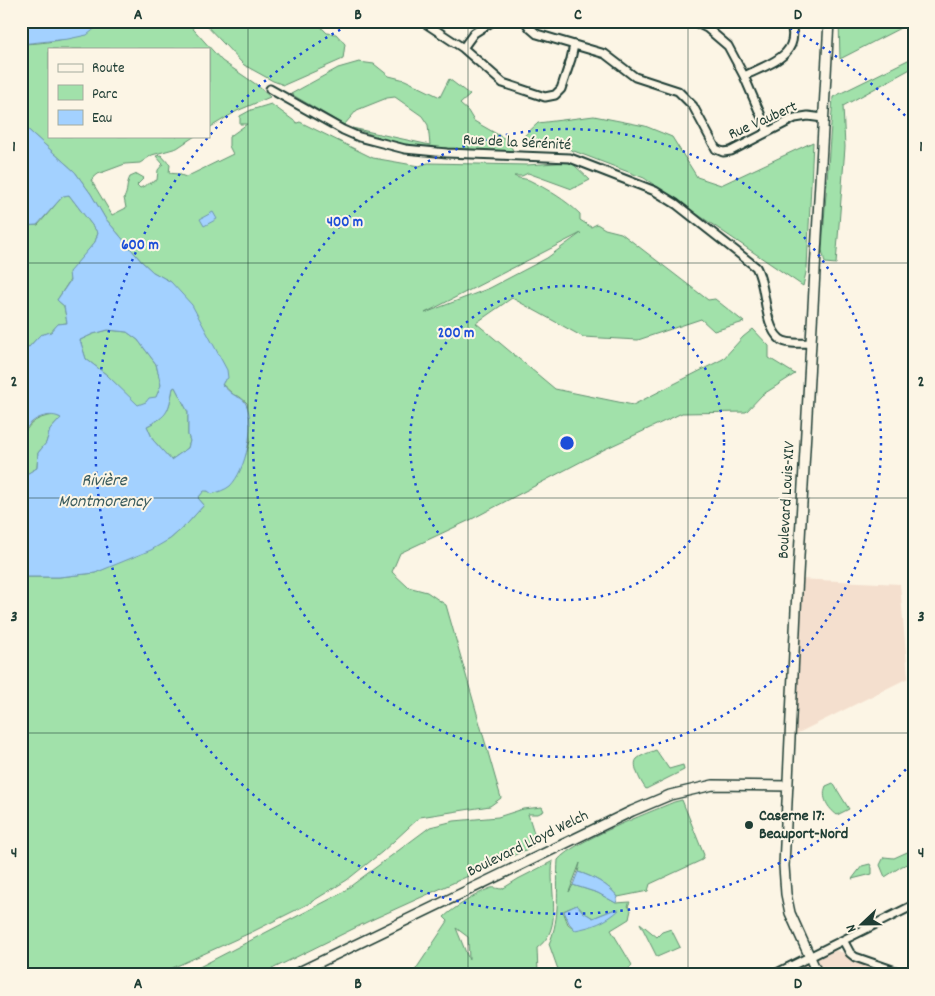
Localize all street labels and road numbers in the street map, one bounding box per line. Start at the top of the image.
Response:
street label: Rue Vaubert [725,96,801,146]
street label: Rue de la Sérénité [462,129,572,157]
street label: Boulevard Louis-XIV [772,440,802,559]
street label: Boulevard Lloyd Welch [463,805,593,883]

